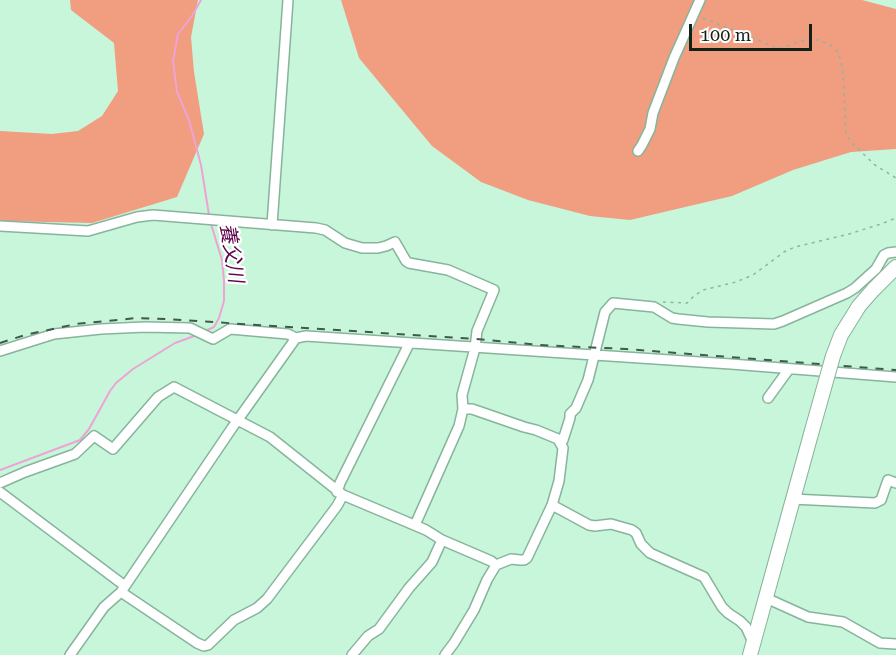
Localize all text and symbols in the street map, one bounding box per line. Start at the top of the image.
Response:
scale bar [692,12,815,50]
text: 100 m [700,24,751,45]
water label: 養父川 [214,221,248,285]

